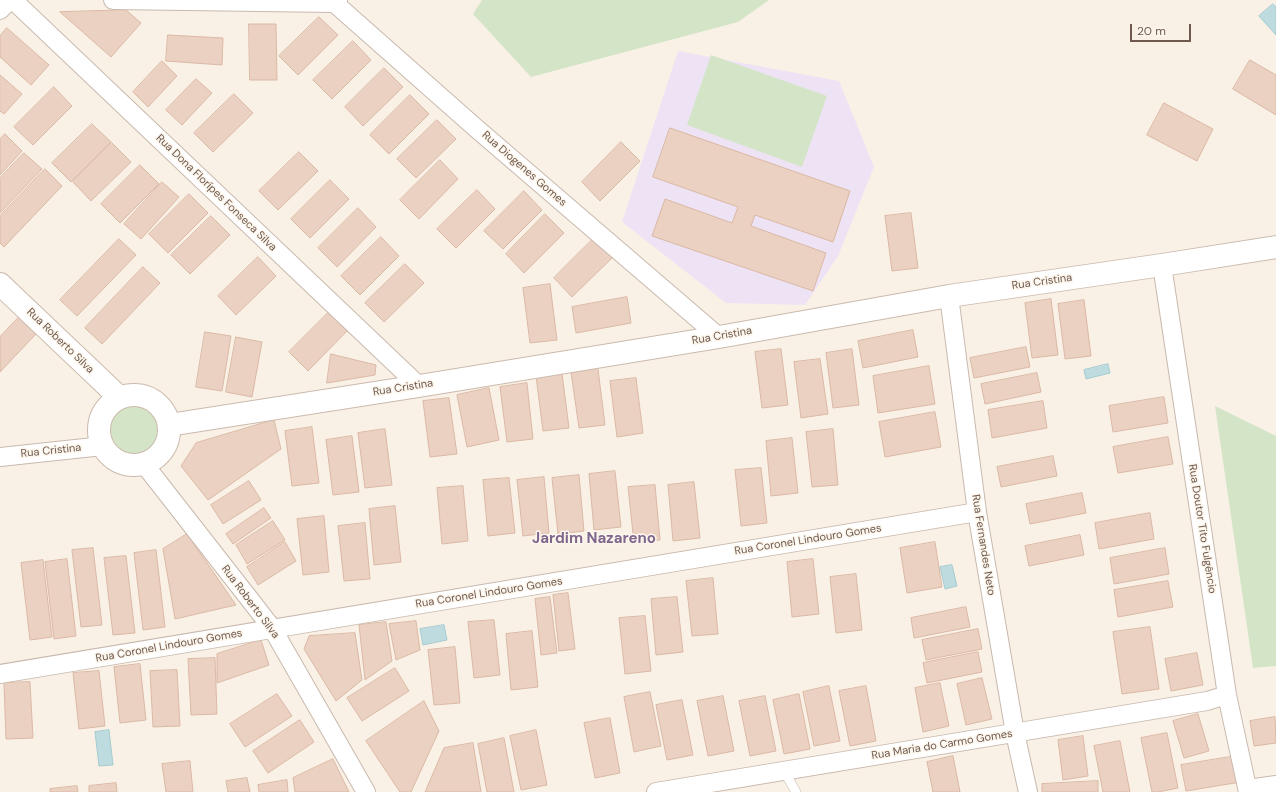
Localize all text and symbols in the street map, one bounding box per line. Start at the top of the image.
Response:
scale bar [1132,16,1193,42]
text: 20 m [1137,23,1166,39]
street label: Rua Diogenes Gomes [479,129,569,209]
street label: Rua Dona Florípes Fonseca Silva [153,132,279,254]
street label: Rua Cristina [1011,271,1073,293]
street label: Rua Roberto Silva [24,306,96,376]
street label: Rua Cristina [691,324,753,348]
street label: Rua Cristina [372,377,434,399]
street label: Rua Cristina [20,441,82,461]
street label: Rua Doutor Tito Fulgêncio [1185,463,1219,595]
street label: Rua Fernandes Neto [968,493,998,597]
street label: Rua Coronel Lindouro Gomes [734,522,882,558]
district label: Jardim Nazareno [532,530,656,548]
street label: Rua Roberto Silva [218,563,282,641]
street label: Rua Coronel Lindouro Gomes [415,575,563,611]
street label: Rua Coronel Lindouro Gomes [95,627,243,665]
street label: Rua Maria do Carmo Gomes [871,727,1013,763]

